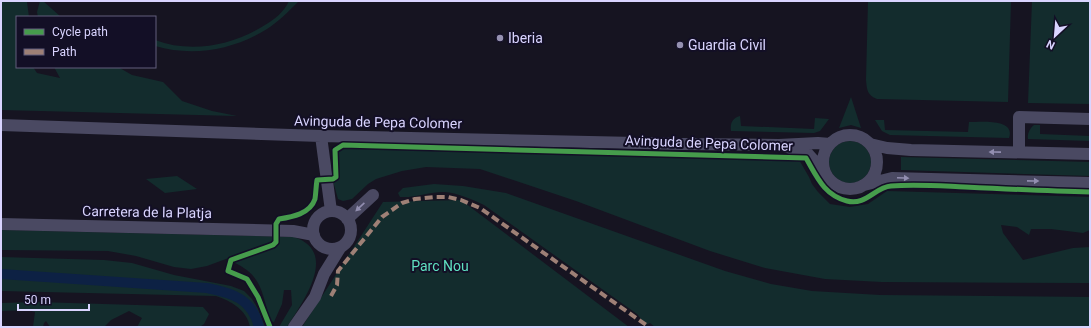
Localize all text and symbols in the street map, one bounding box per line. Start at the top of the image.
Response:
legend [16,16,156,68]
north arrow [1035,16,1075,56]
text: Cycle path [52,25,108,39]
place label: Iberia [508,30,543,46]
marker: Iberia [495,33,505,43]
place label: Guardia Civil [688,37,766,53]
text: N [1044,37,1057,52]
marker: Guardia Civil [675,40,685,50]
text: Path [52,45,77,59]
street label: Avinguda de Pepa Colomer [294,113,462,131]
street label: Avinguda de Pepa Colomer [625,132,794,154]
one-way arrow [989,148,1001,155]
one-way arrow [897,175,910,181]
one-way arrow [1027,178,1039,185]
one-way arrow [355,202,365,212]
street label: Carretera de la Platja [82,203,212,221]
park label: Parc Nou [411,258,469,274]
scale bar [18,286,89,312]
text: 50 m [24,293,51,307]

